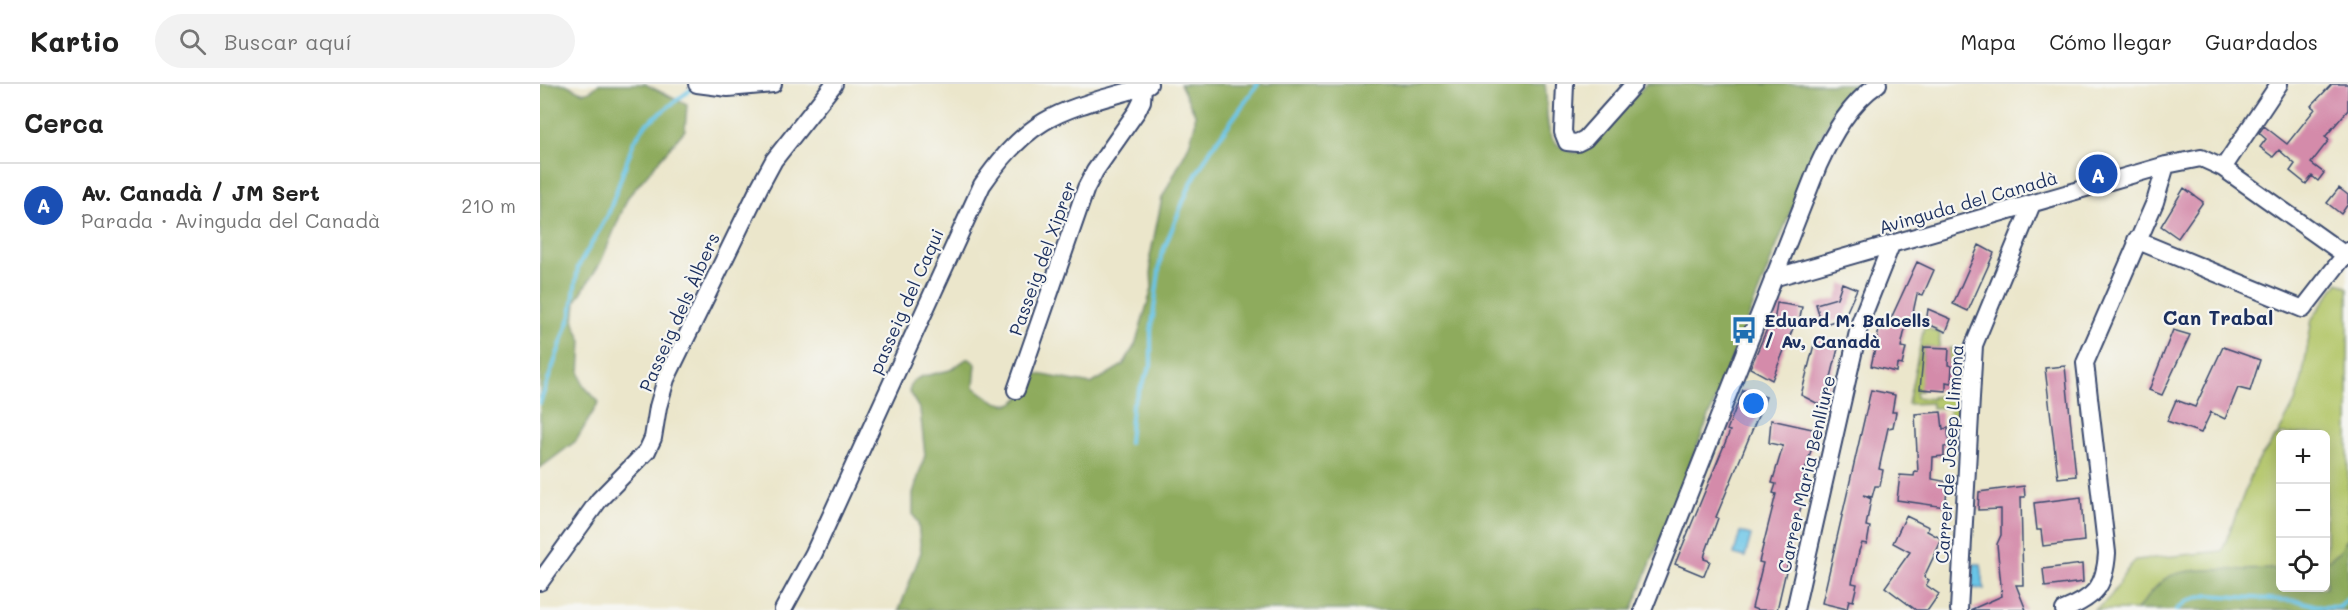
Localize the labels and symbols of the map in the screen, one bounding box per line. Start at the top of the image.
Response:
pin: A [2078,152,2118,196]
street label: Avinguda del Canadà [1876,165,2060,239]
street label: Passeig del Xiprer [1003,177,1081,339]
street label: passeig del Caqui [863,225,949,377]
street label: Passeig dels Àlbers [633,229,725,395]
district label: Can Trabal [2163,304,2273,330]
place label: Eduard M. Balcells / Av, Canadà [1764,308,1930,353]
bus stop icon: Eduard M. Balcells / Av, Canadà [1729,315,1759,345]
street label: Carrer de Josep Llimona [1929,344,1969,564]
street label: Carrer Maria Benlliure [1772,373,1840,575]
your location [1739,389,1768,418]

